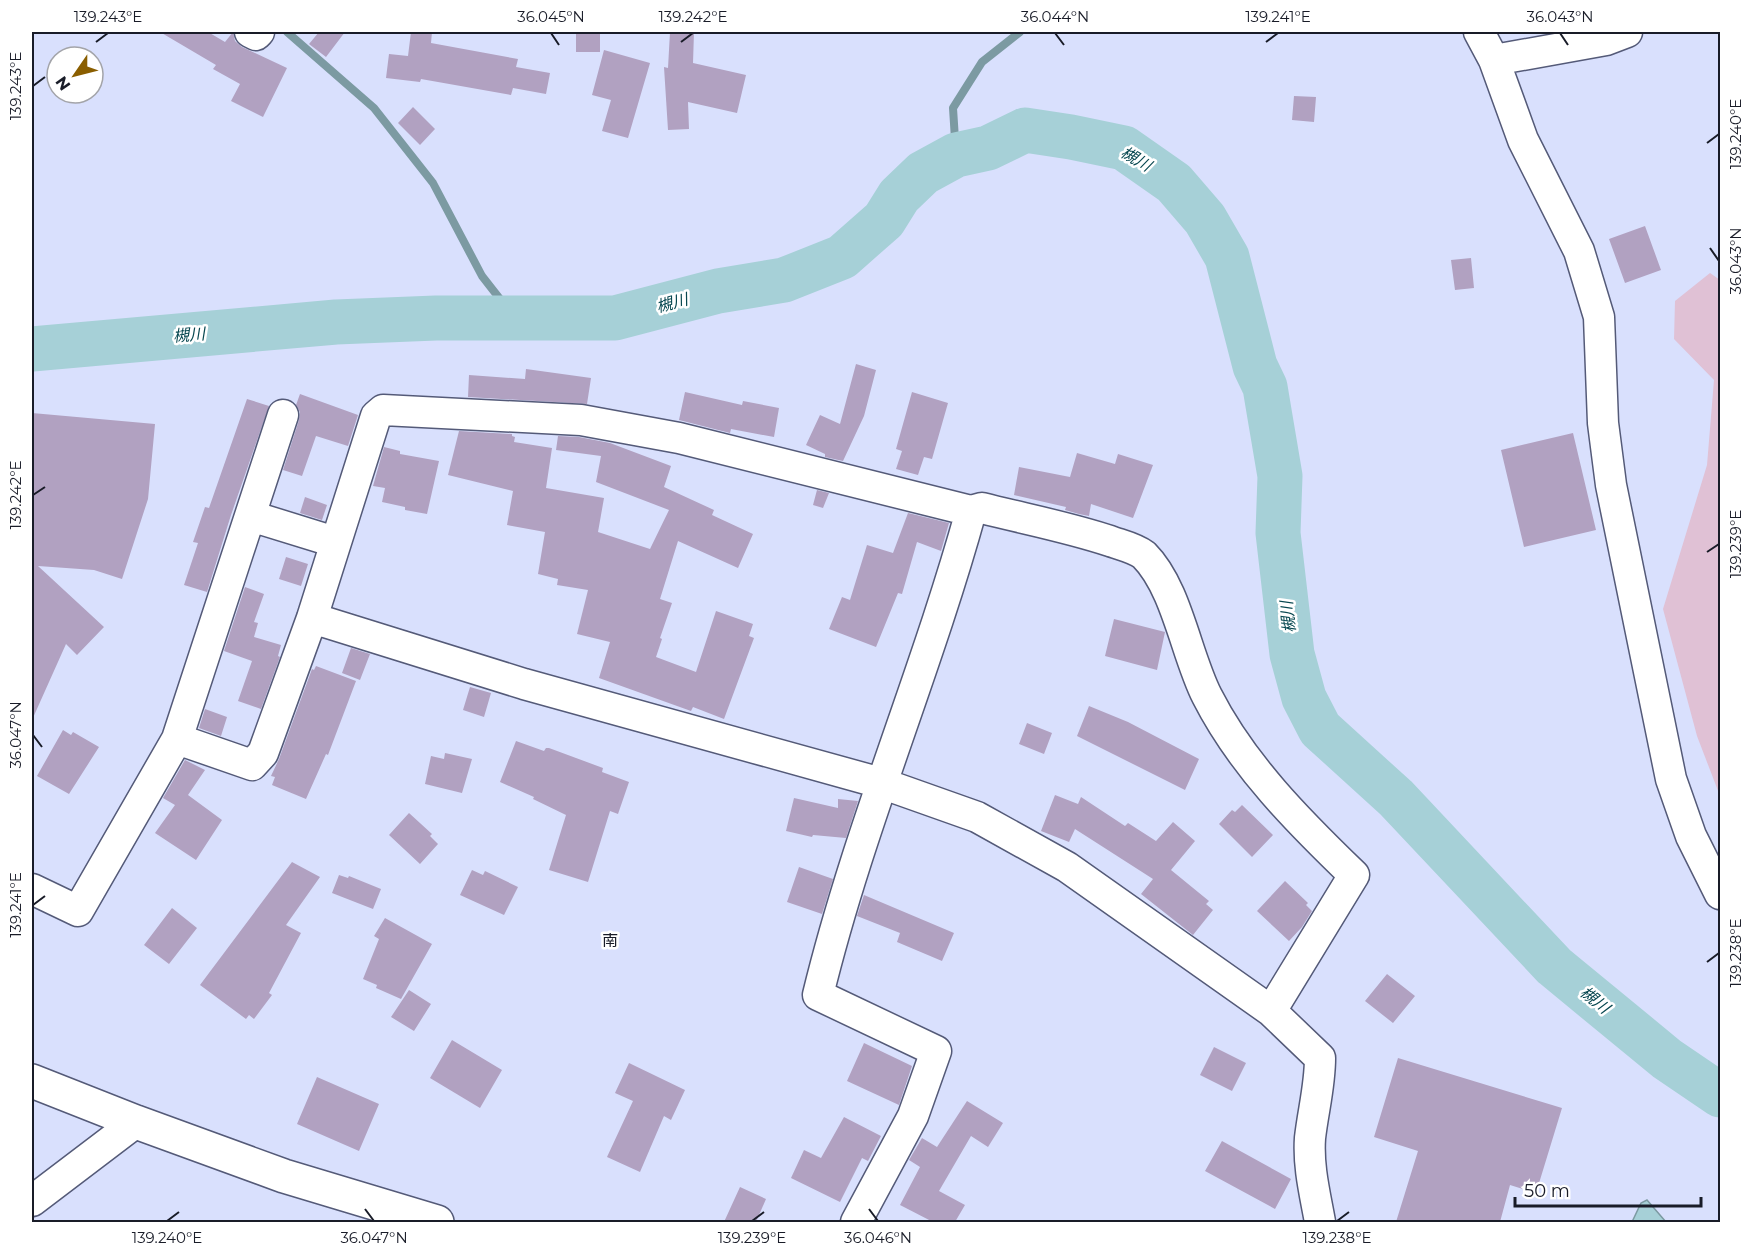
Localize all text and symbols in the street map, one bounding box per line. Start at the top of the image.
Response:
text: 139.243°E [74,7,142,26]
text: 36.045°N [517,7,585,26]
text: 139.242°E [658,7,728,26]
text: 36.044°N [1021,7,1089,26]
text: 139.241°E [1245,7,1311,26]
text: 36.043°N [1526,7,1594,26]
north arrow [45,45,105,105]
text: 139.243°E [6,52,25,120]
text: N [52,73,75,94]
text: 139.240°E [1726,99,1745,169]
water label: 槻川 [1117,143,1156,176]
text: 36.043°N [1726,227,1745,295]
water label: 槻川 [654,289,692,316]
water label: 槻川 [172,324,208,346]
text: 139.242°E [6,460,25,530]
text: 139.239°E [1726,510,1745,578]
water label: 槻川 [1277,598,1299,634]
text: 36.047°N [6,701,25,769]
text: 139.241°E [6,872,25,938]
text: 139.238°E [1726,918,1745,988]
district label: 南 [602,931,618,950]
water label: 槻川 [1577,983,1615,1019]
scale bar [1515,1170,1701,1208]
text: 50 m [1524,1180,1570,1202]
text: 139.240°E [132,1228,202,1247]
text: 36.047°N [340,1228,408,1247]
text: 139.239°E [718,1228,786,1247]
text: 36.046°N [844,1228,912,1247]
text: 139.238°E [1302,1228,1372,1247]

